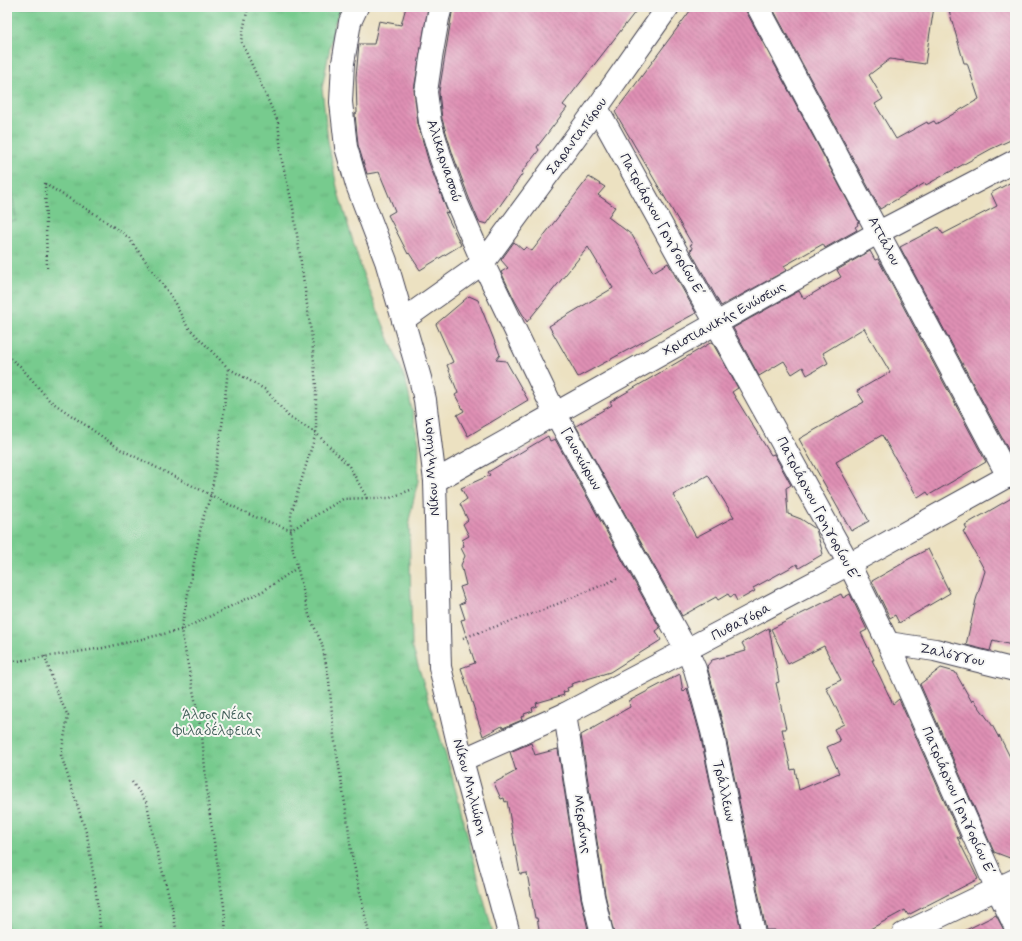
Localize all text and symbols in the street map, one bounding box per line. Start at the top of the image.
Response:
street label: Σαρανταπόρου [543,94,611,178]
street label: Αλικαρνασσού [422,117,466,205]
street label: Πατριάρχου Γρηγορίου Ε΄ [615,150,711,304]
street label: Αττάλου [864,213,904,269]
street label: Χριστιανικής Ενώσεως [659,278,789,360]
street label: Νίκου Μηλιώρη [418,417,444,517]
street label: Γανοχώρων [556,424,606,494]
street label: Πατριάρχου Γρηγορίου Ε΄ [772,434,866,588]
street label: Πυθαγόρα [708,599,774,645]
street label: Ζαλόγγου [918,639,986,671]
park label: Άλσος Νέας Φιλαδέλφειας [172,705,261,740]
street label: Πατριάρχου Γρηγορίου Ε΄ [917,724,1001,882]
street label: Νίκου Μηλιώρη [449,737,491,837]
street label: Τράλλεων [709,759,739,823]
street label: Μερσίνης [568,793,596,855]

